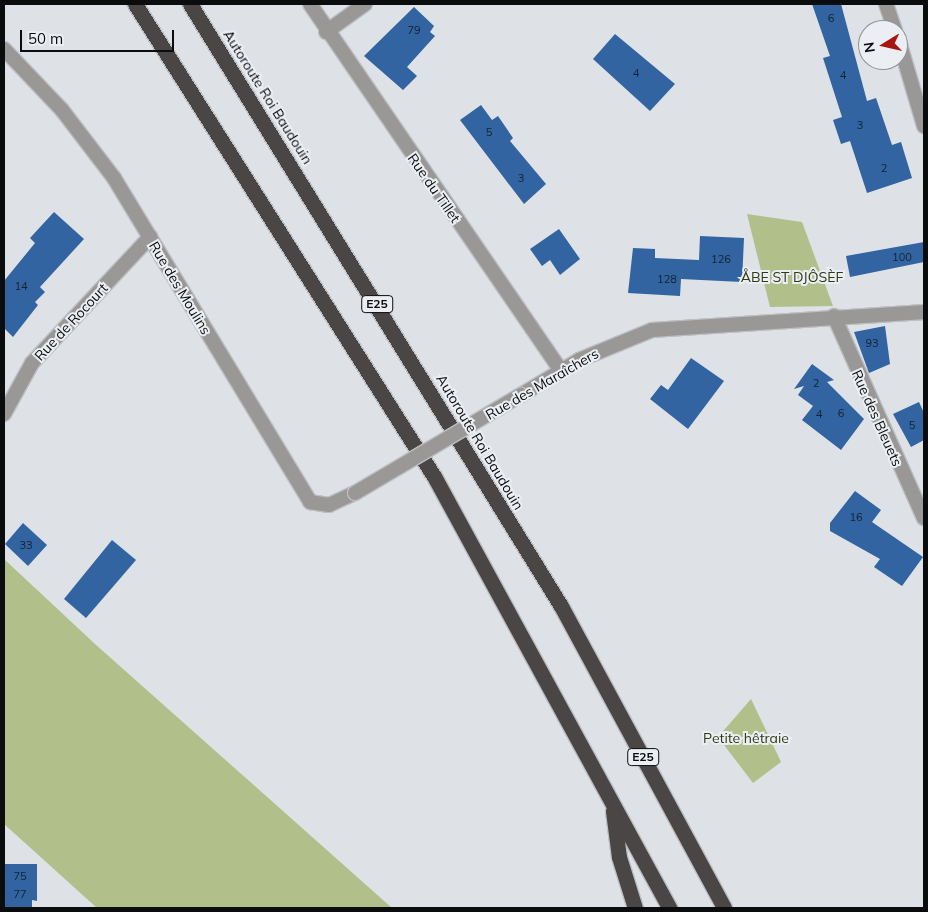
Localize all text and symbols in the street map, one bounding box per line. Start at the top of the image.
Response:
house number: 6 [828,11,834,25]
scale bar [22,20,176,52]
north arrow [858,20,908,70]
house number: 79 [407,23,421,37]
street label: Autoroute Roi Baudouin [220,27,316,167]
text: 50 m [28,29,63,48]
text: N [859,41,879,54]
house number: 4 [633,66,639,80]
house number: 4 [840,68,846,82]
house number: 3 [857,118,863,132]
house number: 5 [486,125,492,139]
street label: Rue du Tillet [404,150,464,226]
house number: 2 [881,161,887,175]
house number: 3 [518,171,524,185]
street label: Rue des Moulins [146,238,214,338]
house number: 100 [892,250,912,264]
house number: 126 [711,252,731,266]
park label: ÅBE ST DJÔSÈF [741,269,843,285]
house number: 128 [657,272,677,286]
house number: 14 [14,279,28,293]
street label: Rue de Rocourt [31,280,111,364]
road number: E25 [361,294,393,314]
house number: 93 [865,336,879,350]
street label: Rue des Maraîchers [483,345,601,423]
street label: Rue des Bleuets [848,367,906,469]
street label: Autoroute Roi Baudouin [433,371,527,513]
house number: 2 [813,376,819,390]
house number: 6 [838,406,844,420]
house number: 4 [816,407,822,421]
house number: 5 [909,418,915,432]
house number: 16 [849,510,863,524]
house number: 33 [19,538,33,552]
park label: Petite hêtraie [703,730,789,746]
road number: E25 [627,748,659,766]
house number: 75 [13,869,27,883]
house number: 77 [13,887,27,901]

